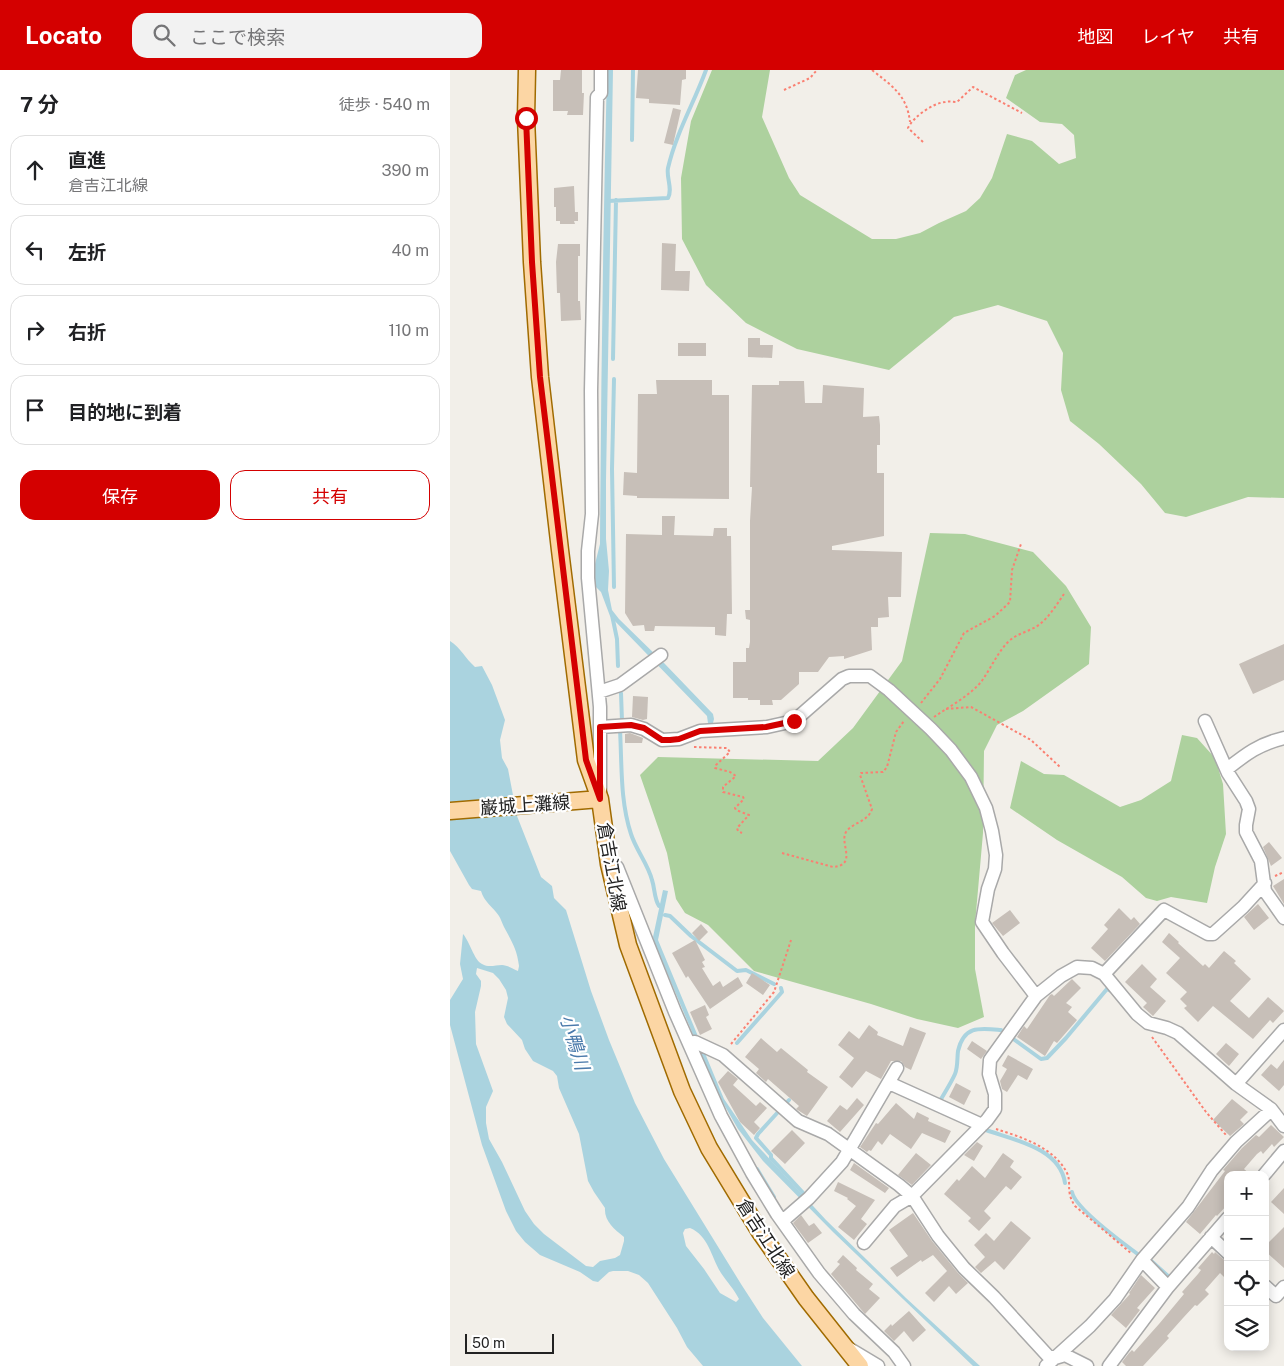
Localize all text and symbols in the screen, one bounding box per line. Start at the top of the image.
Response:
search box [132,13,482,58]
text: Locato [25,21,102,49]
icon: search [150,21,178,49]
text: ここで検索 [190,26,285,48]
text: 地図 [1078,26,1114,47]
text: レイヤ [1142,26,1195,47]
text: 共有 [1223,26,1259,47]
text: 7 分 [20,92,59,117]
text: 徒歩 · 540 m [339,95,430,114]
route start [515,107,538,130]
text: 直進 [68,149,106,171]
icon: ahead [21,156,49,184]
text: 390 m [382,161,429,180]
text: 倉吉江北線 [68,176,148,195]
icon: left [21,236,49,264]
text: 左折 [68,241,106,263]
text: 40 m [391,241,429,260]
icon: right [21,316,49,344]
text: 右折 [68,321,106,343]
text: 110 m [388,321,429,340]
icon: arrive [21,396,49,424]
text: 目的地に到着 [68,401,182,423]
button: 保存 [20,470,220,520]
button: 共有 [230,470,430,520]
route end [783,710,806,733]
street label: 巌城上灘線 [479,791,571,819]
street label: 倉吉江北線 [594,821,630,913]
water label: 小鴨川 [556,1012,594,1074]
map controls [1224,1171,1269,1351]
button: + [1224,1171,1269,1216]
street label: 倉吉江北線 [733,1195,799,1281]
button: − [1224,1216,1269,1261]
button: locate [1224,1261,1269,1306]
button: layers [1224,1306,1269,1351]
scale bar [465,1331,554,1354]
text: 50 m [472,1335,505,1351]

